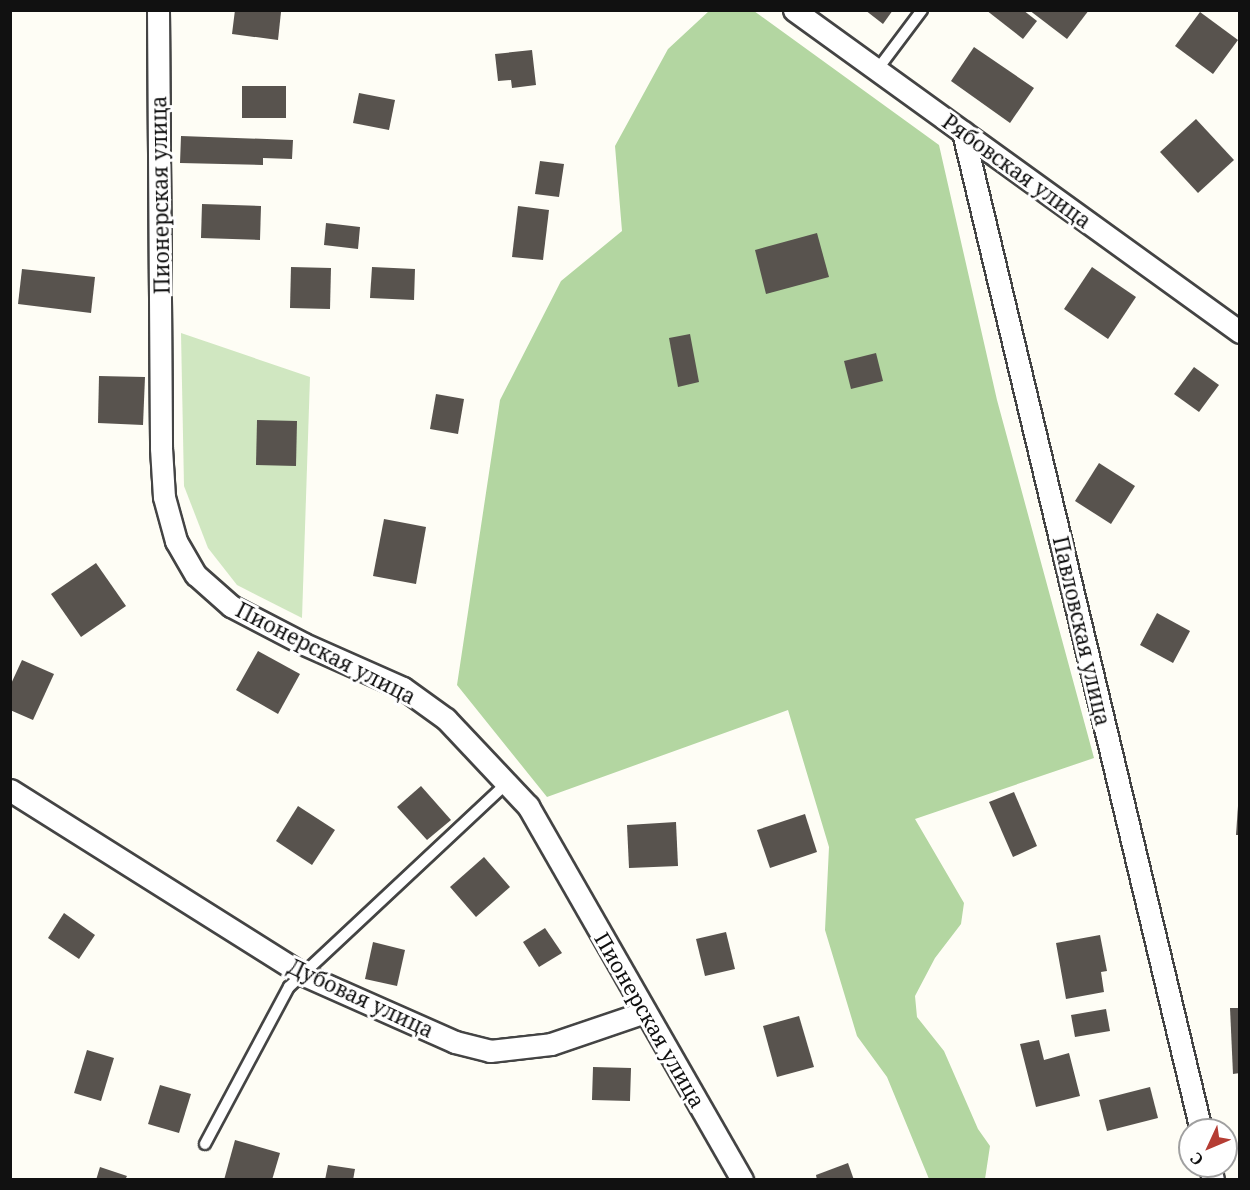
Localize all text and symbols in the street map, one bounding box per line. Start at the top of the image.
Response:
street label: Пионерская улица [146,96,174,294]
street label: Рябовская улица [938,109,1096,233]
street label: Павловская улица [1048,534,1116,728]
street label: Пионерская улица [232,597,420,709]
street label: Пионерская улица [589,928,711,1112]
street label: Дубовая улица [284,953,438,1043]
north arrow [1178,1118,1238,1178]
text: С [1185,1148,1208,1171]

